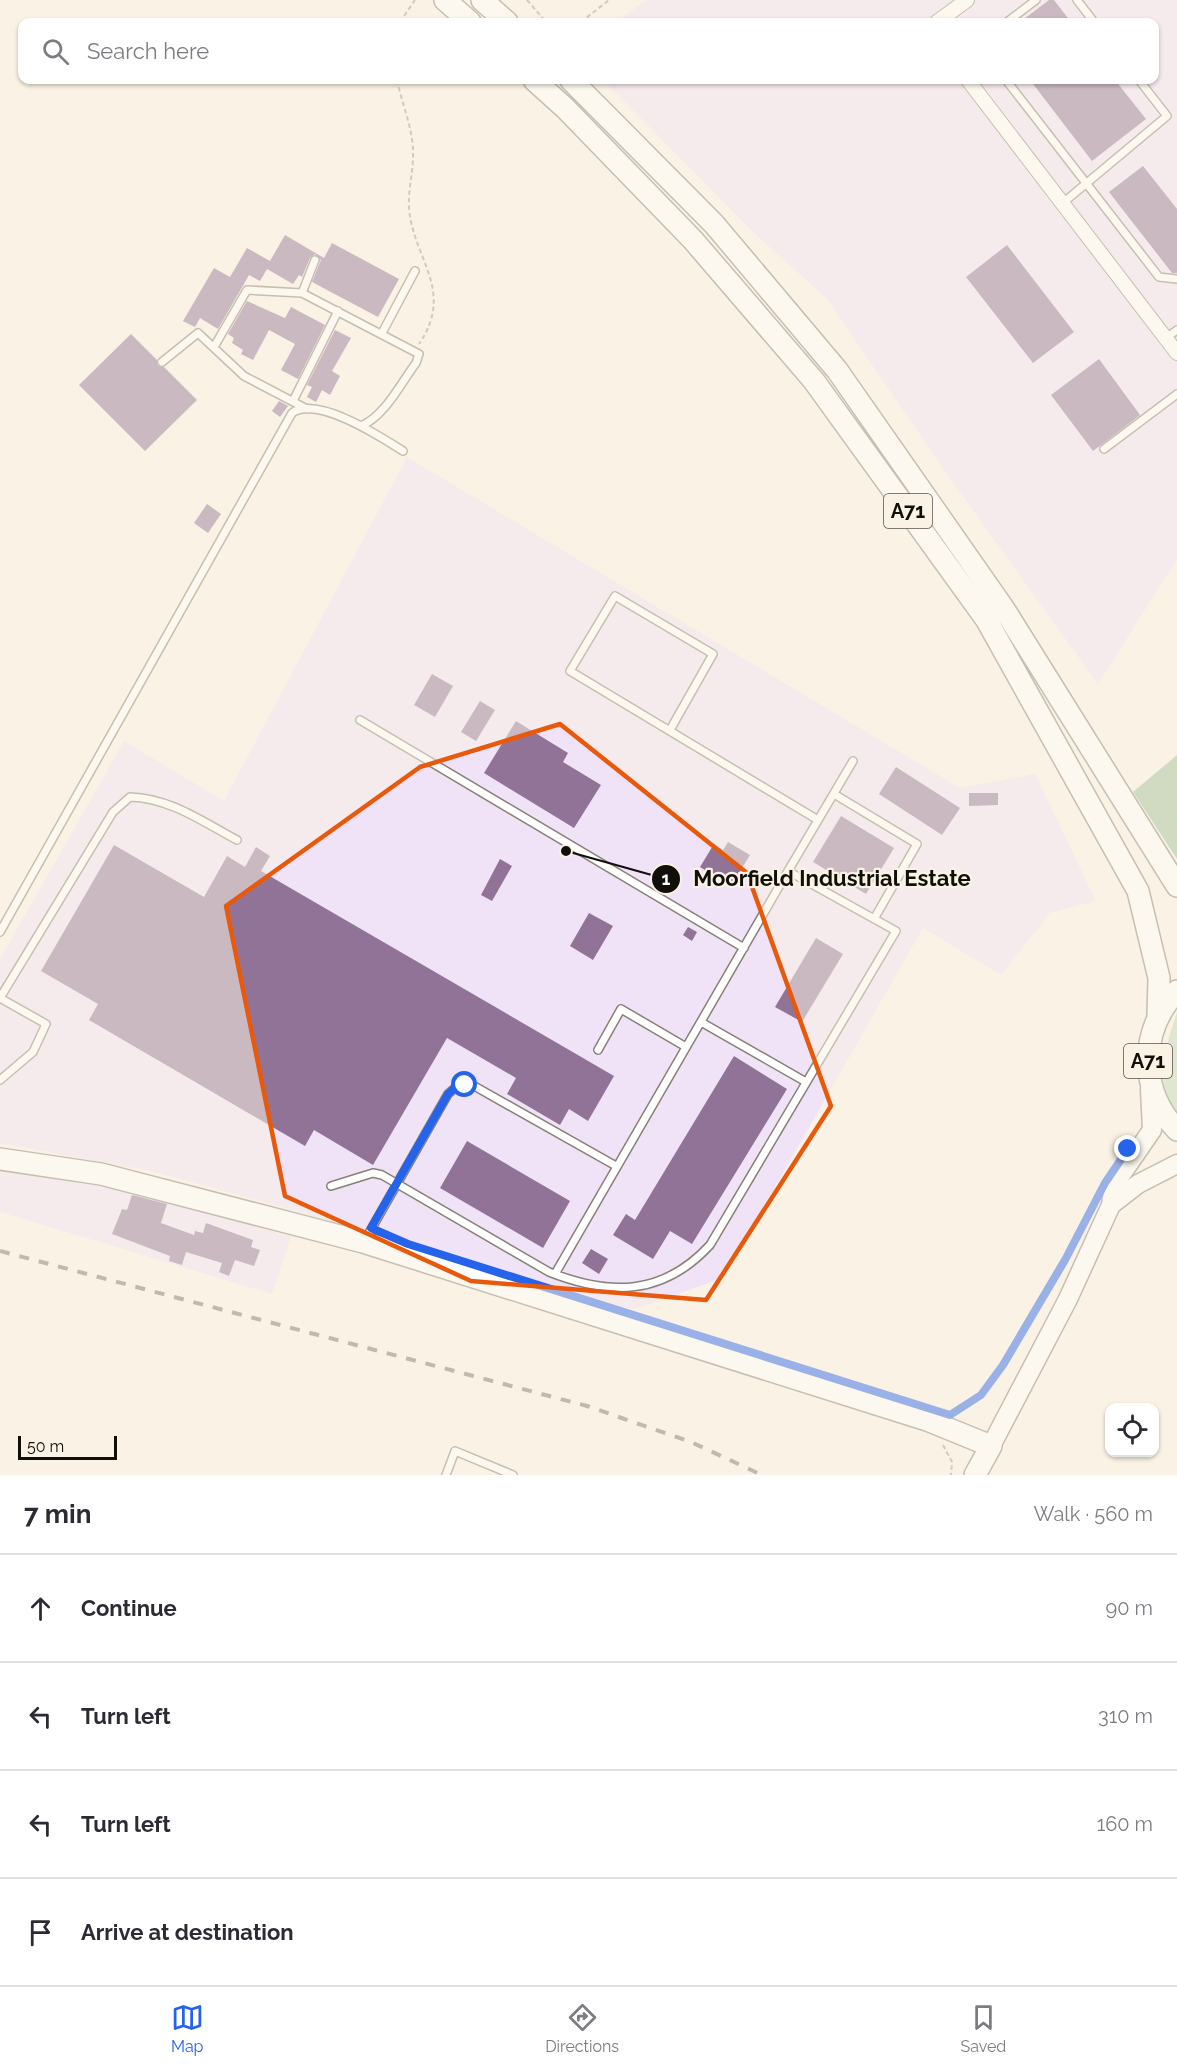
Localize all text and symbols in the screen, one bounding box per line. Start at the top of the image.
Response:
search box [18,18,1159,84]
icon: search [39,35,72,68]
text: Search here [87,38,209,64]
road number: A71 [884,494,932,528]
callout: Moorfield Industrial Estate [651,859,983,899]
text: Moorfield Industrial Estate [693,865,971,891]
text: 1 [662,868,671,889]
road number: A71 [1124,1044,1172,1078]
route start [451,1071,477,1097]
route end [1114,1135,1140,1161]
map controls [1105,1403,1159,1457]
button: locate [1105,1403,1159,1457]
scale bar [18,1433,117,1460]
text: 50 m [27,1437,64,1456]
text: 7 min [24,1499,91,1529]
text: Walk · 560 m [1034,1502,1153,1526]
icon: ahead [24,1592,57,1625]
text: Continue [81,1595,177,1621]
text: 90 m [1106,1596,1153,1620]
icon: left [24,1700,57,1733]
text: Turn left [81,1703,171,1729]
text: 310 m [1098,1704,1153,1728]
icon: left [24,1808,57,1841]
text: Turn left [81,1811,171,1837]
text: 160 m [1097,1812,1153,1836]
icon: arrive [24,1916,57,1949]
text: Arrive at destination [81,1919,294,1945]
tab: Map [171,2001,204,2056]
tab: Directions [545,2001,619,2056]
tab: Saved [960,2001,1006,2056]

